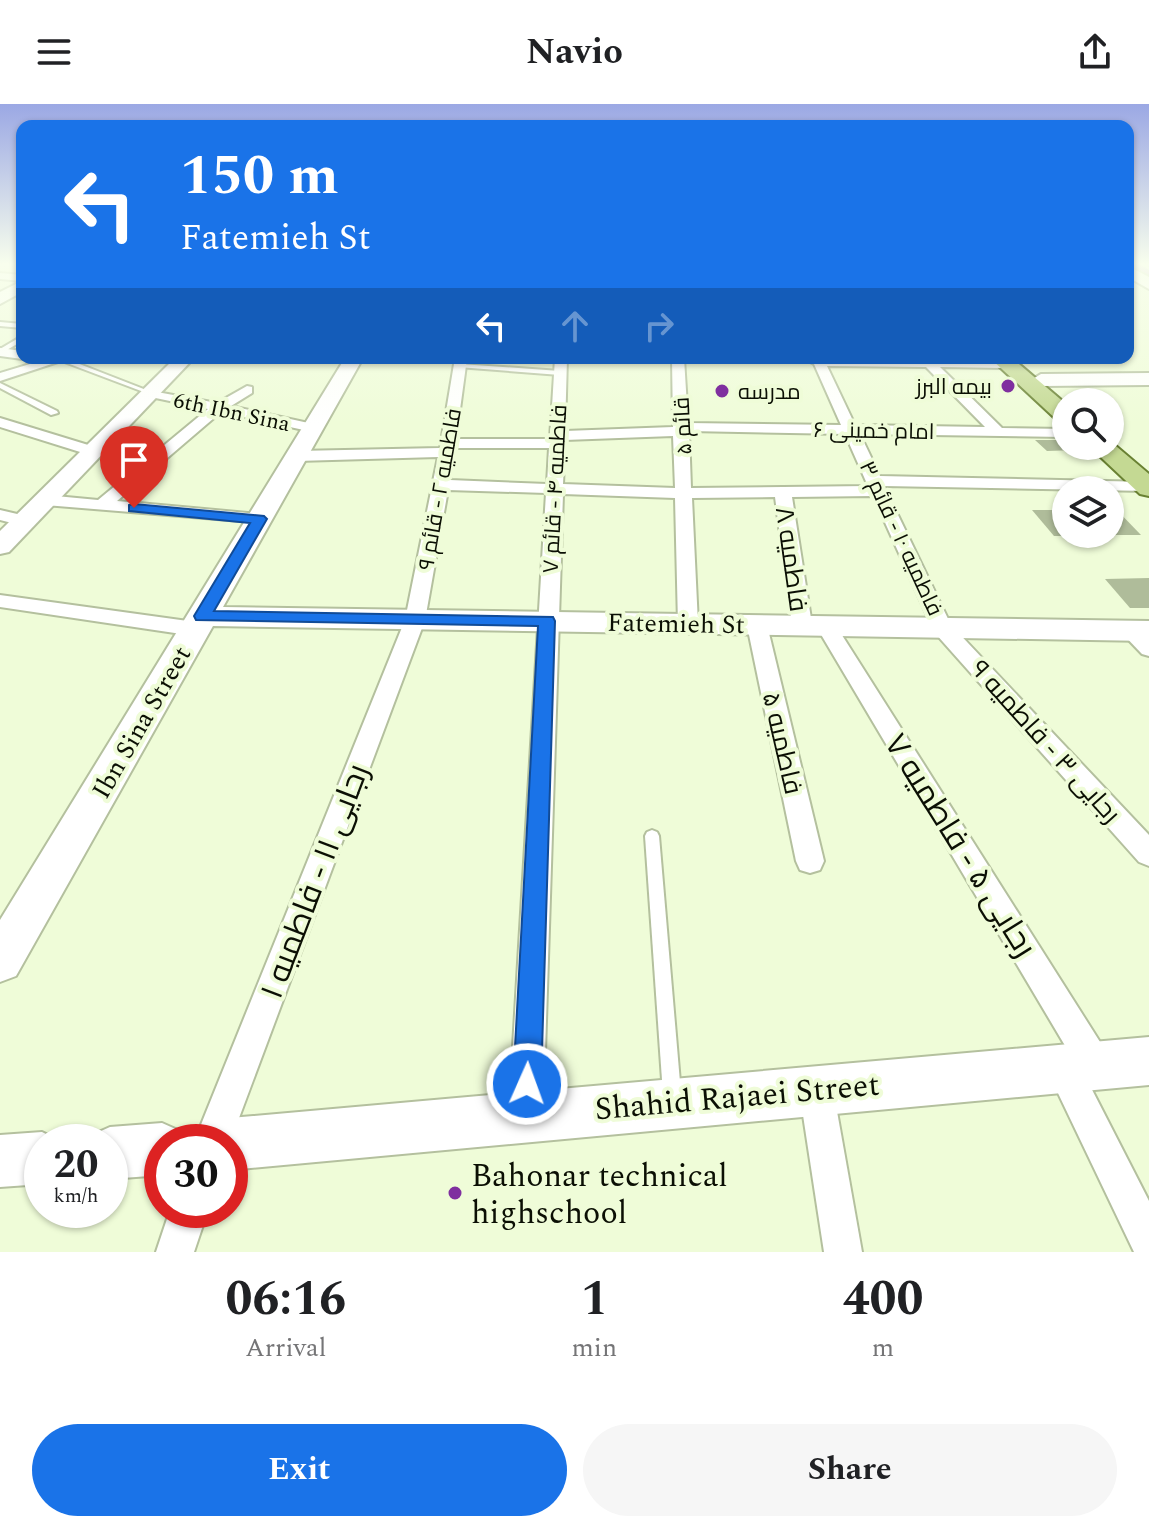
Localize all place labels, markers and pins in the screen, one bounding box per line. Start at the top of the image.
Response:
place label: بیمه البرز [914,371,992,404]
place label: مدرسه [738,376,801,409]
marker: بیمه البرز [999,377,1017,395]
marker: مدرسه [713,382,731,400]
pin [100,426,168,508]
place label: Bahonar technical highschool [471,1152,728,1238]
marker: Bahonar technical highschool [446,1184,464,1202]

